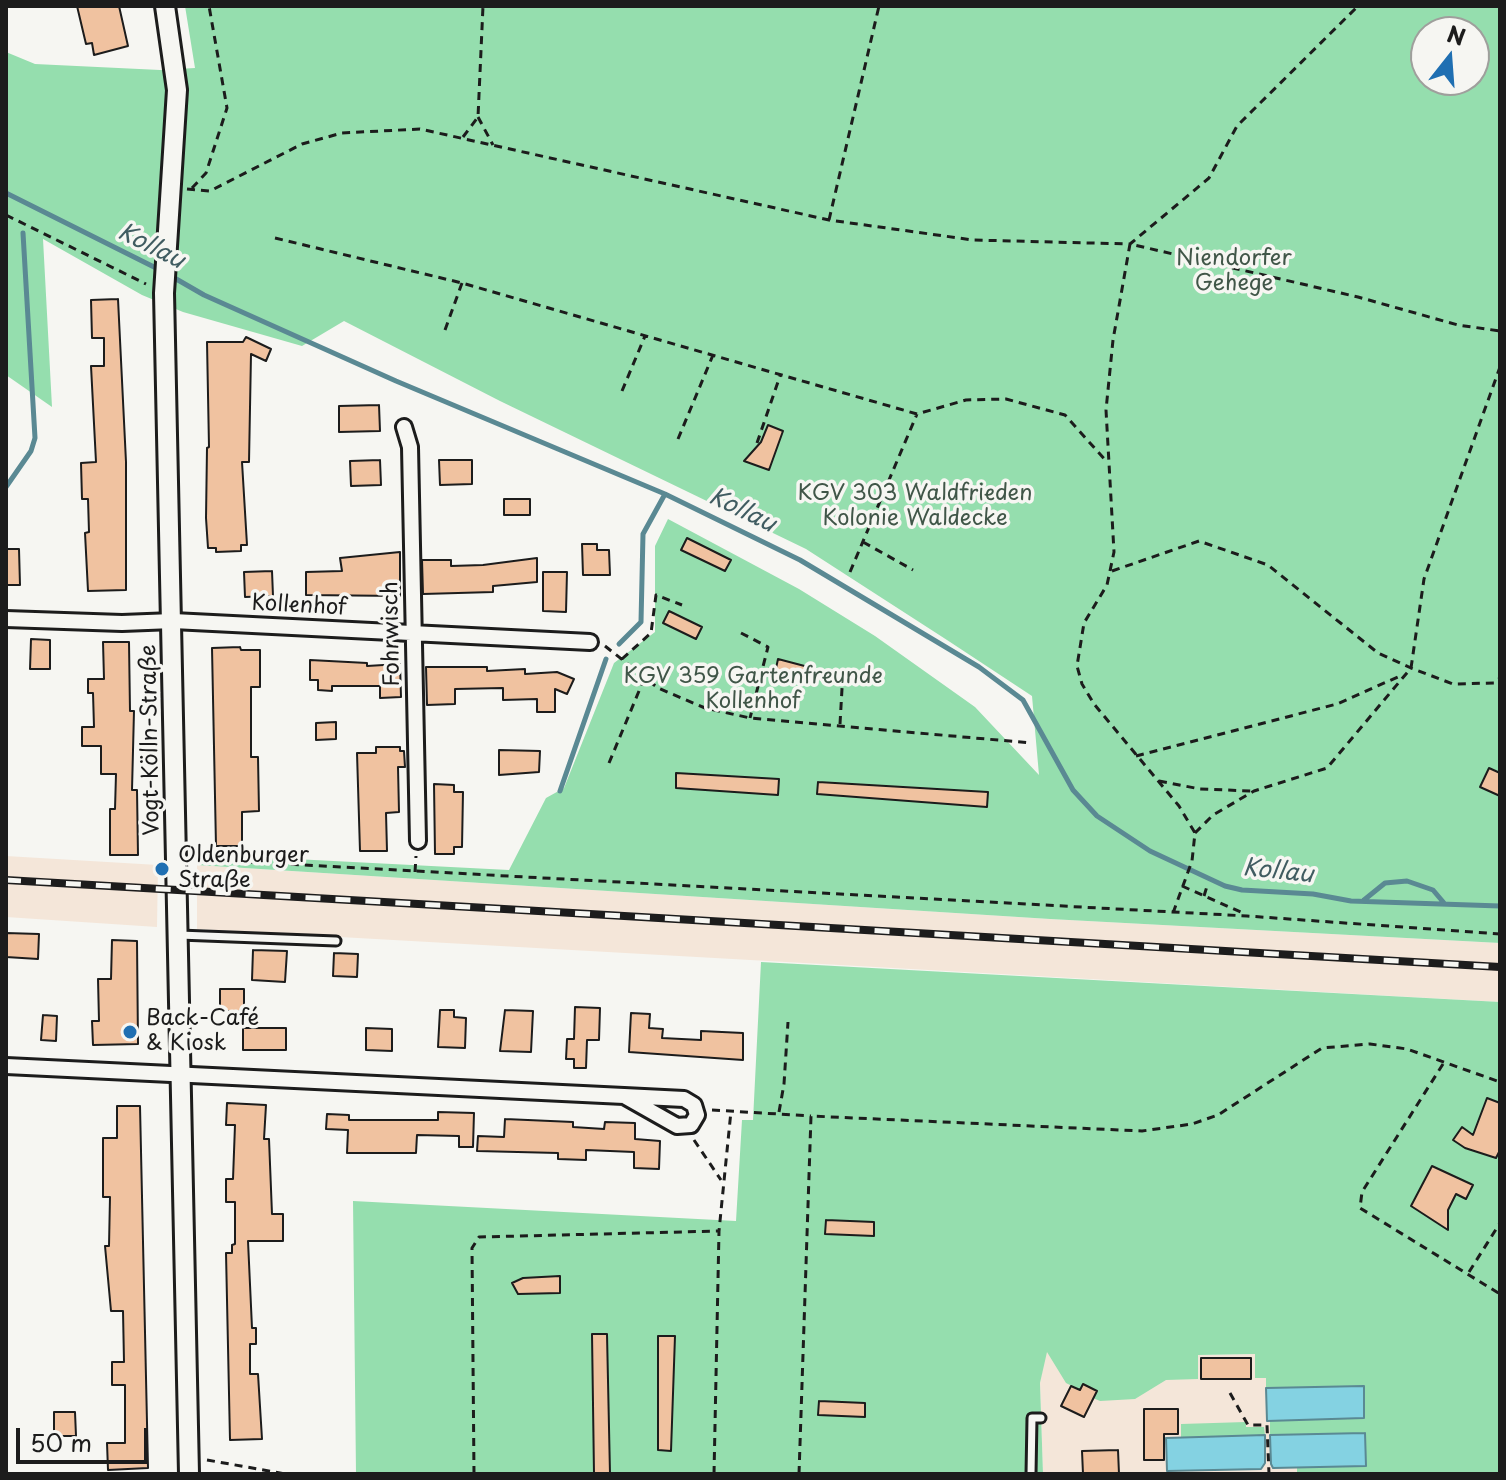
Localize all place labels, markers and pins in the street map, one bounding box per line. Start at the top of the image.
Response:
place label: Oldenburger Straße [178,843,309,894]
marker: Oldenburger Straße [153,860,171,878]
place label: Back-Café & Kiosk [146,1006,259,1058]
marker: Back-Café & Kiosk [121,1023,139,1041]

